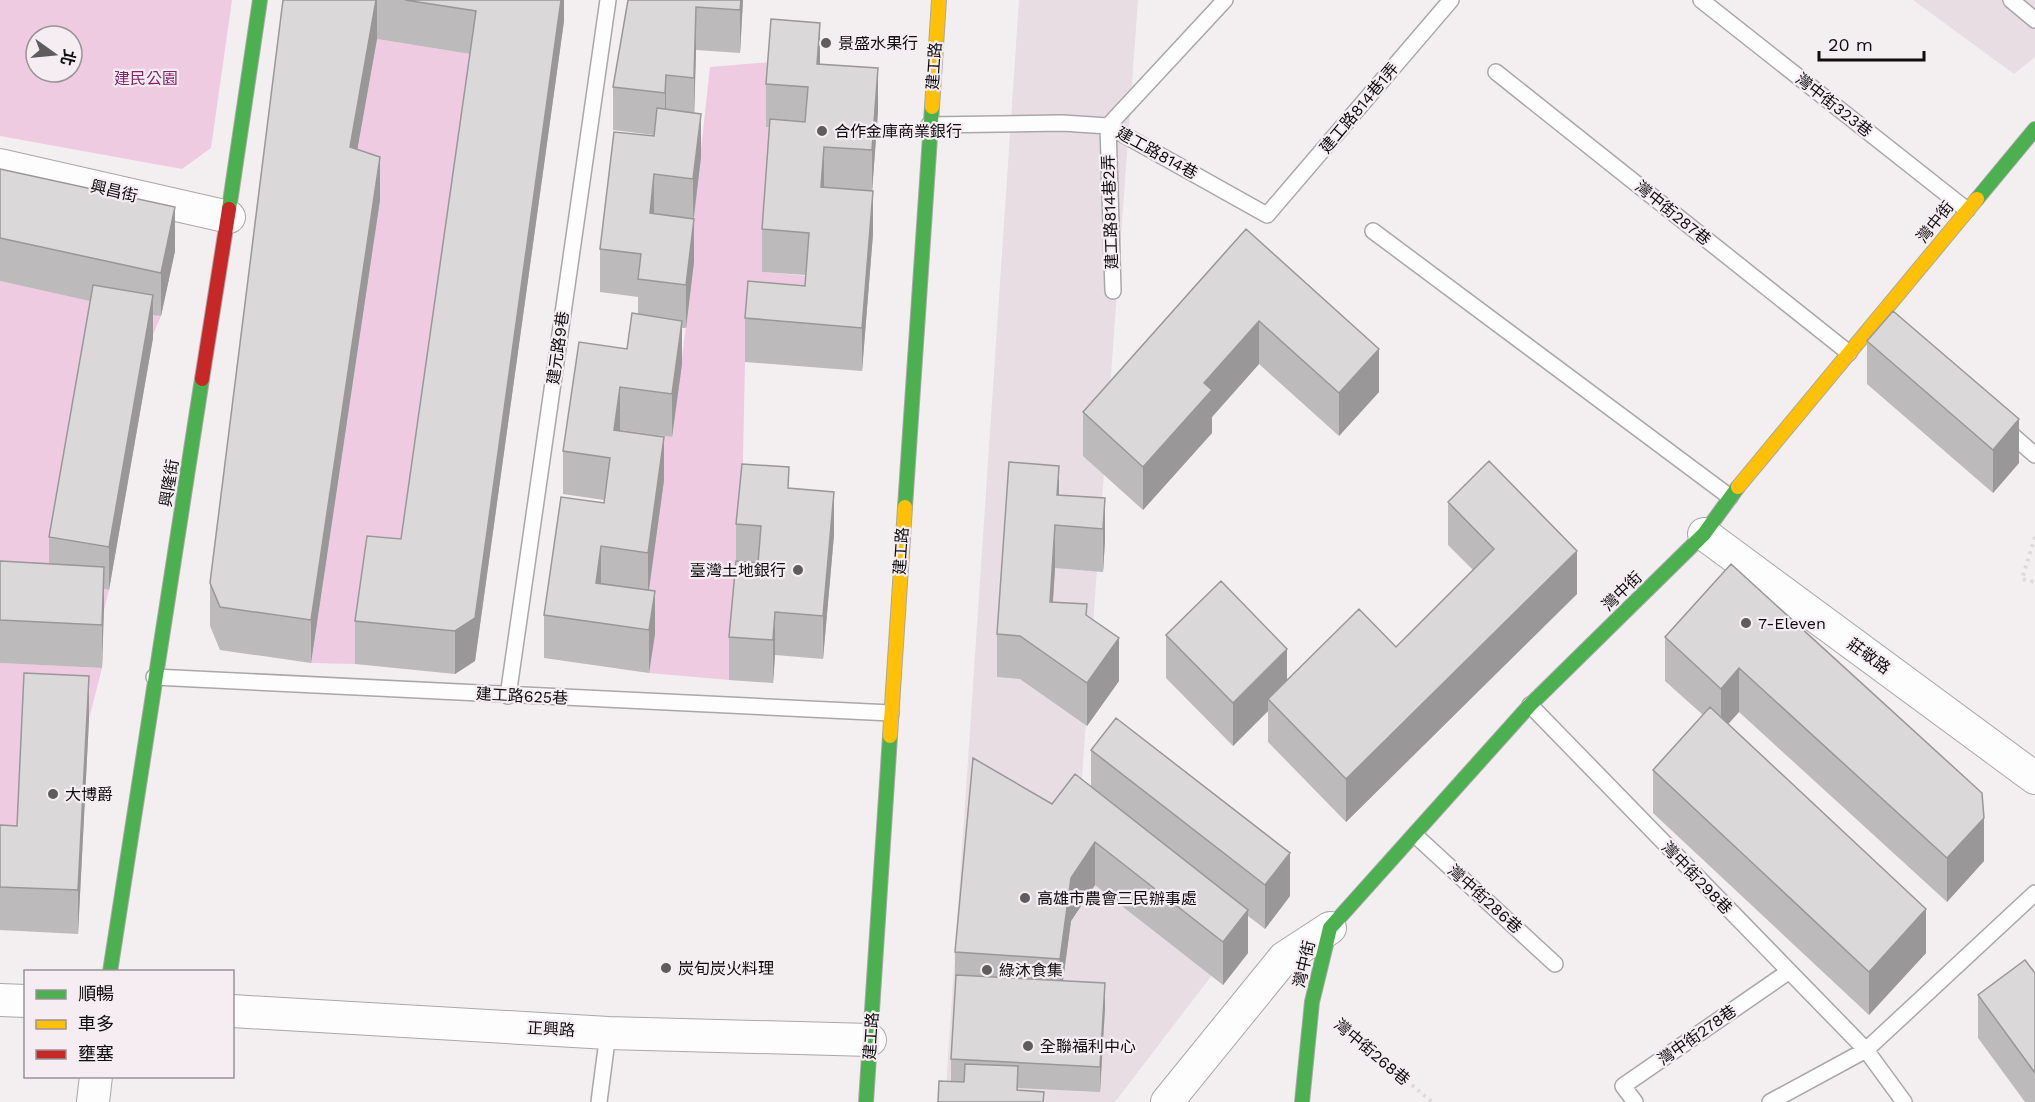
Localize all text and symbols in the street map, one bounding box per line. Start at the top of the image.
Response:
north arrow [24,24,84,84]
scale bar [1819,24,1924,62]
place label: 景盛水果行 [838,34,918,53]
text: 20 m [1828,34,1873,55]
marker: 景盛水果行 [819,36,833,50]
street label: 建工路 [923,41,945,91]
text: 北 [57,48,79,68]
street label: 建工路814巷1弄 [1316,59,1402,157]
park label: 建民公園 [114,69,178,88]
street label: 灣中街323巷 [1792,69,1876,141]
place label: 合作金庫商業銀行 [834,122,962,141]
street label: 建工路814巷 [1113,123,1201,183]
marker: 合作金庫商業銀行 [815,124,829,138]
street label: 建工路814巷2弄 [1098,154,1122,270]
street label: 興昌街 [88,176,140,206]
street label: 灣中街287巷 [1631,177,1715,249]
street label: 灣中街 [1913,197,1957,247]
street label: 建元路9巷 [543,310,573,386]
street label: 興隆街 [156,458,182,508]
street label: 建工路 [890,526,912,576]
place label: 臺灣土地銀行 [690,561,786,580]
marker: 臺灣土地銀行 [791,563,805,577]
street label: 灣中街 [1598,567,1646,615]
place label: 7-Eleven [1758,614,1826,633]
marker: 7-Eleven [1739,616,1753,630]
street label: 莊敬路 [1844,634,1894,678]
street label: 建工路625巷 [475,684,569,708]
place label: 大博爵 [65,785,113,804]
marker: 大博爵 [46,787,60,801]
street label: 灣中街298巷 [1658,838,1736,918]
street label: 灣中街286巷 [1444,861,1526,937]
place label: 高雄市農會三民辦事處 [1037,889,1197,908]
marker: 高雄市農會三民辦事處 [1018,891,1032,905]
street label: 灣中街 [1289,938,1319,990]
place label: 炭旬炭火料理 [678,959,774,978]
marker: 炭旬炭火料理 [659,961,673,975]
place label: 綠沐食集 [999,961,1063,980]
marker: 綠沐食集 [980,963,994,977]
legend [24,970,234,1078]
text: 順暢 [78,983,114,1004]
street label: 灣中街278巷 [1654,1001,1740,1069]
street label: 建工路 [860,1011,882,1061]
text: 車多 [78,1013,114,1034]
street label: 灣中街268巷 [1330,1015,1414,1089]
street label: 正興路 [527,1018,575,1040]
place label: 全聯福利中心 [1040,1037,1136,1056]
marker: 全聯福利中心 [1021,1039,1035,1053]
text: 壅塞 [78,1043,114,1064]

